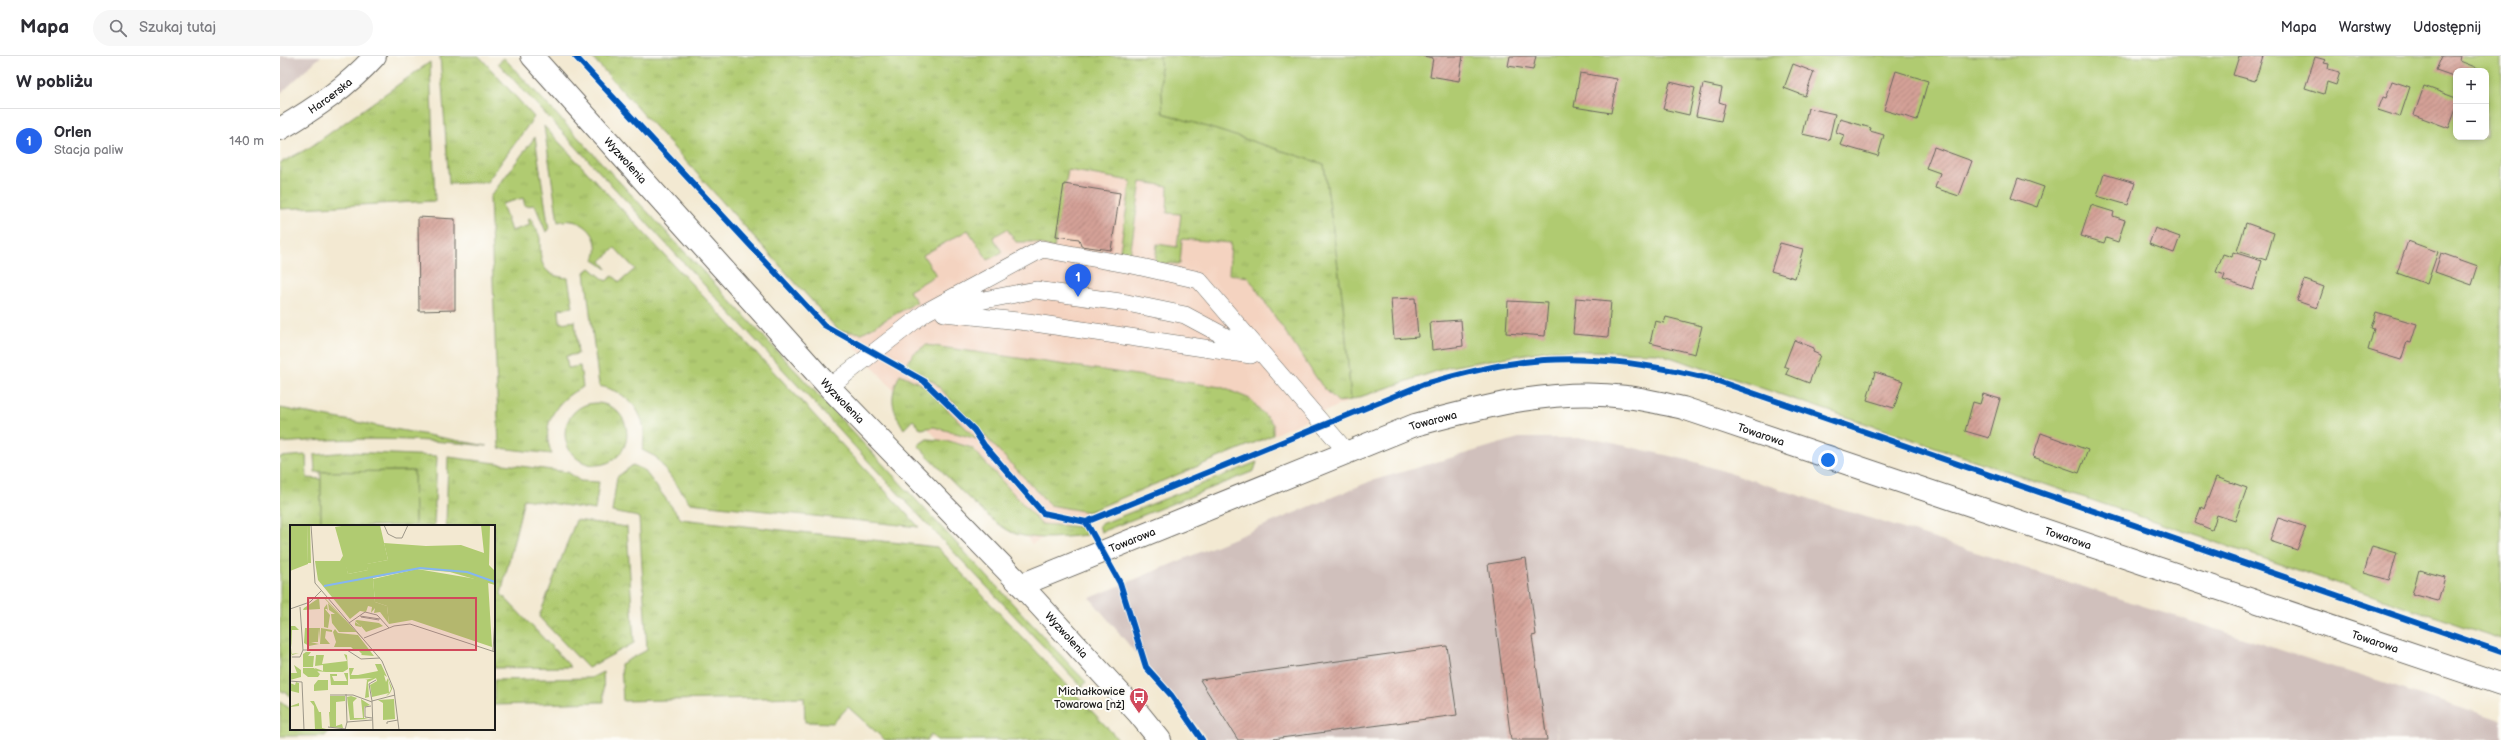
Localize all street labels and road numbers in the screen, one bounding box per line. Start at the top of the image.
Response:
street label: Harcerska [306,76,355,117]
street label: Wyzwolenia [601,135,649,186]
street label: Wyzwolenia [817,376,867,426]
street label: Towarowa [1408,408,1458,434]
street label: Towarowa [1736,421,1786,449]
street label: Towarowa [2043,524,2093,552]
street label: Towarowa [1107,525,1157,555]
street label: Wyzwolenia [1042,609,1090,661]
street label: Towarowa [2350,628,2400,656]

